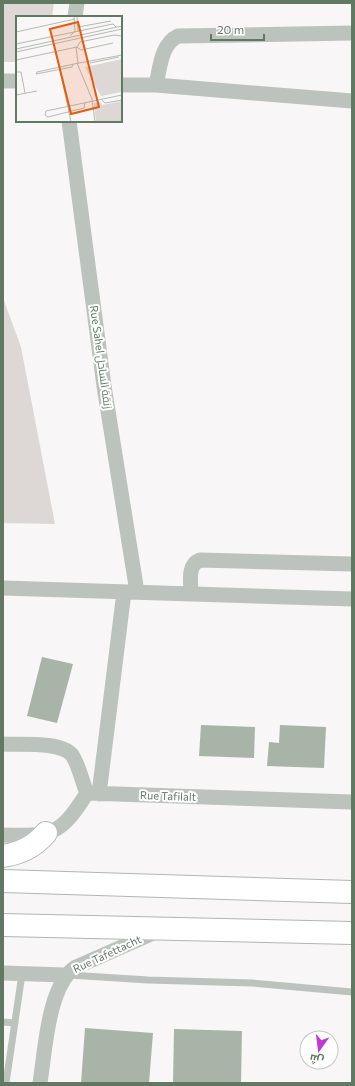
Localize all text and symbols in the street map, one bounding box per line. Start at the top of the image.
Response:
inset map [16,16,122,122]
scale bar [211,16,264,42]
text: 20 m [217,22,244,36]
street label: Rue Sahel زنقة الساحل [87,304,115,410]
street label: Rue Tafilalt [140,788,197,803]
street label: Rue Tafettacht [70,932,144,975]
north arrow [299,1030,339,1070]
text: ش [308,1051,325,1068]

